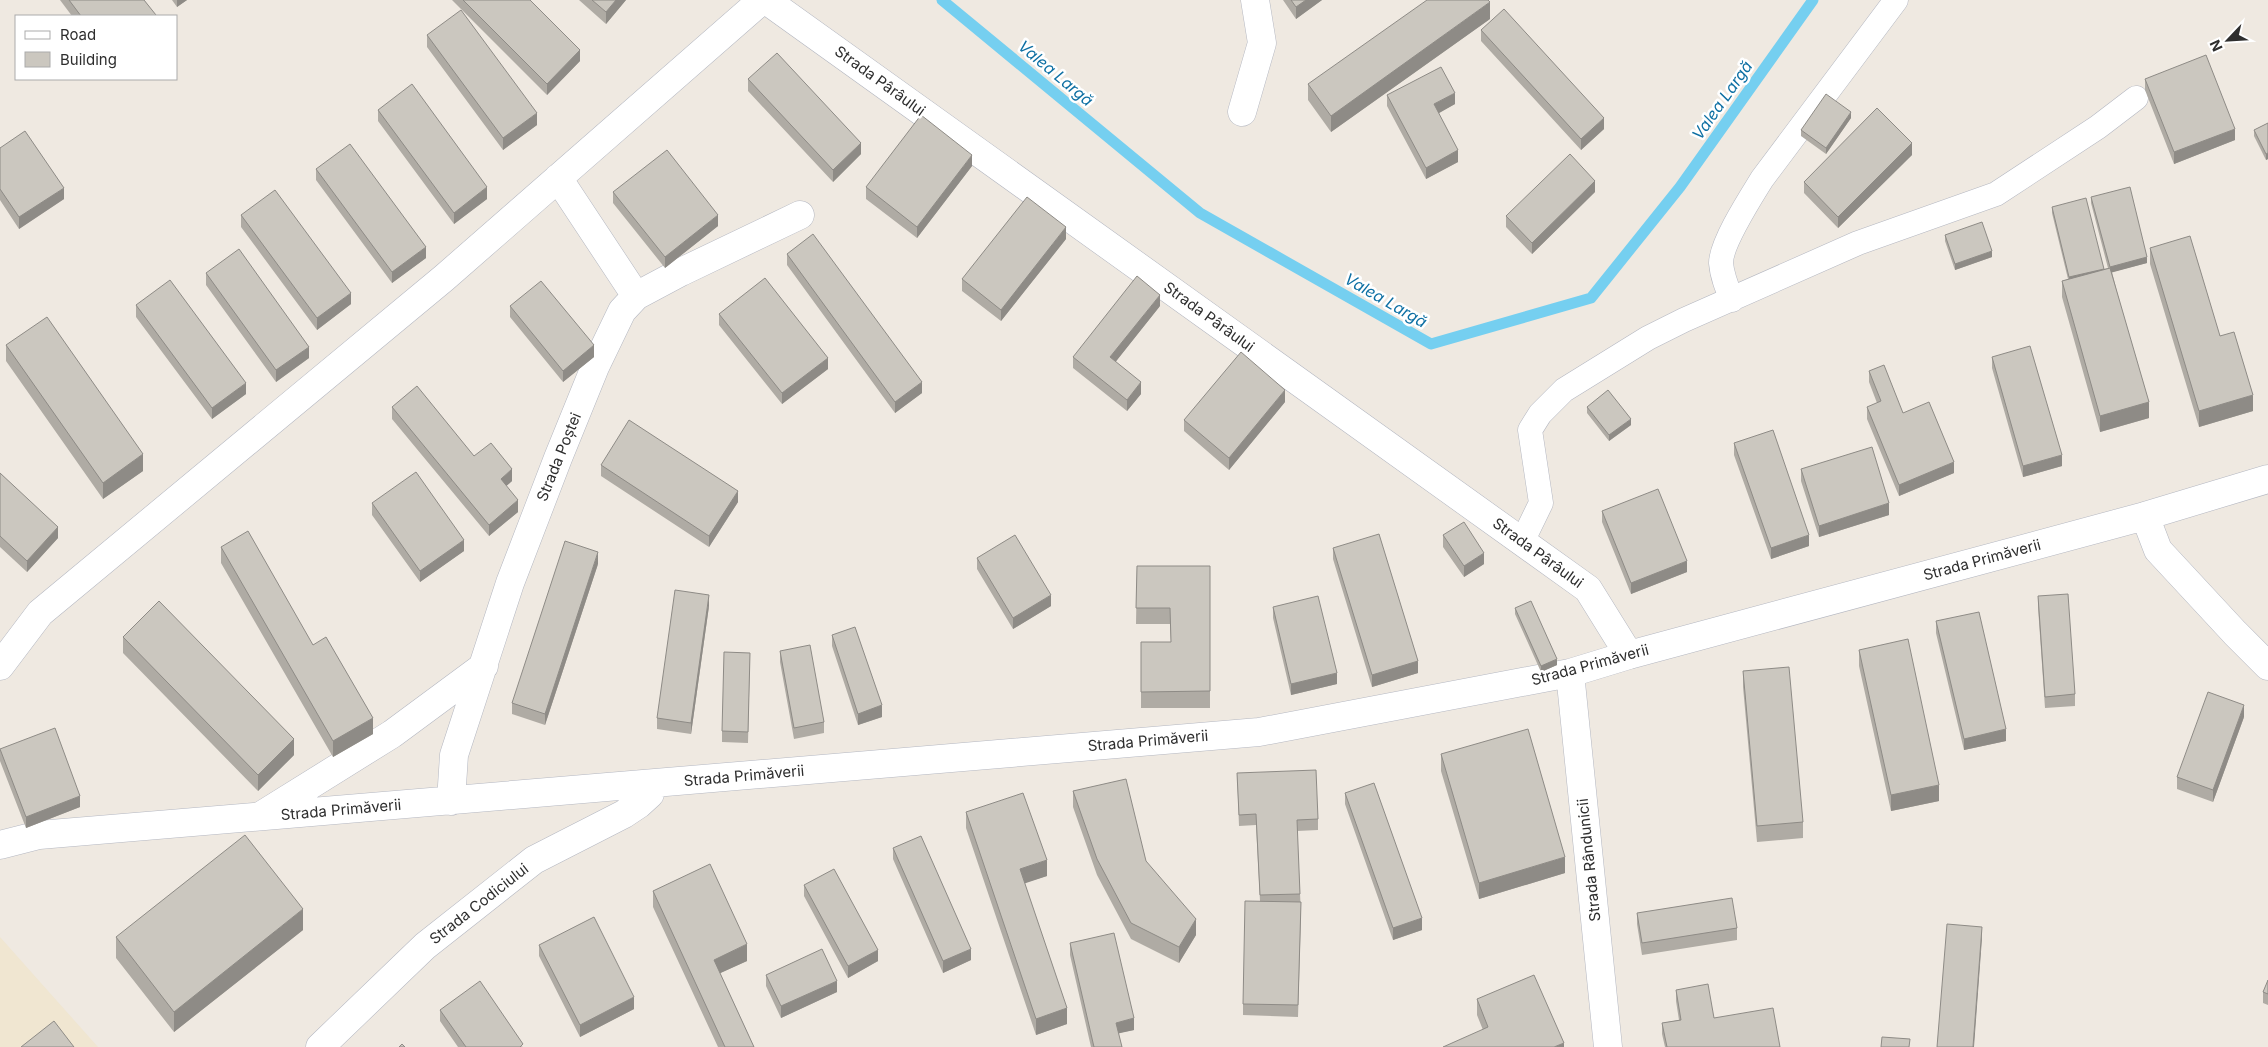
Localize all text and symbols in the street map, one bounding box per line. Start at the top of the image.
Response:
legend [15,15,178,80]
north arrow [2203,15,2253,65]
text: Road [60,25,96,44]
water label: Valea Largă [1014,36,1098,110]
text: N [2206,37,2226,54]
street label: Strada Pârâului [831,41,929,120]
text: Building [60,50,117,69]
water label: Valea Largă [1688,57,1757,143]
water label: Valea Largă [1341,268,1431,332]
street label: Strada Pârâului [1160,277,1258,356]
street label: Strada Poștei [532,410,585,504]
street label: Strada Pârâului [1489,513,1587,592]
street label: Strada Primăverii [1921,535,2043,584]
street label: Strada Primăverii [1529,640,1651,689]
street label: Strada Primăverii [1087,726,1209,755]
street label: Strada Primăverii [683,761,805,790]
street label: Strada Primăverii [280,795,402,824]
street label: Strada Rândunicii [1573,798,1604,923]
street label: Strada Codiciului [425,859,532,948]

